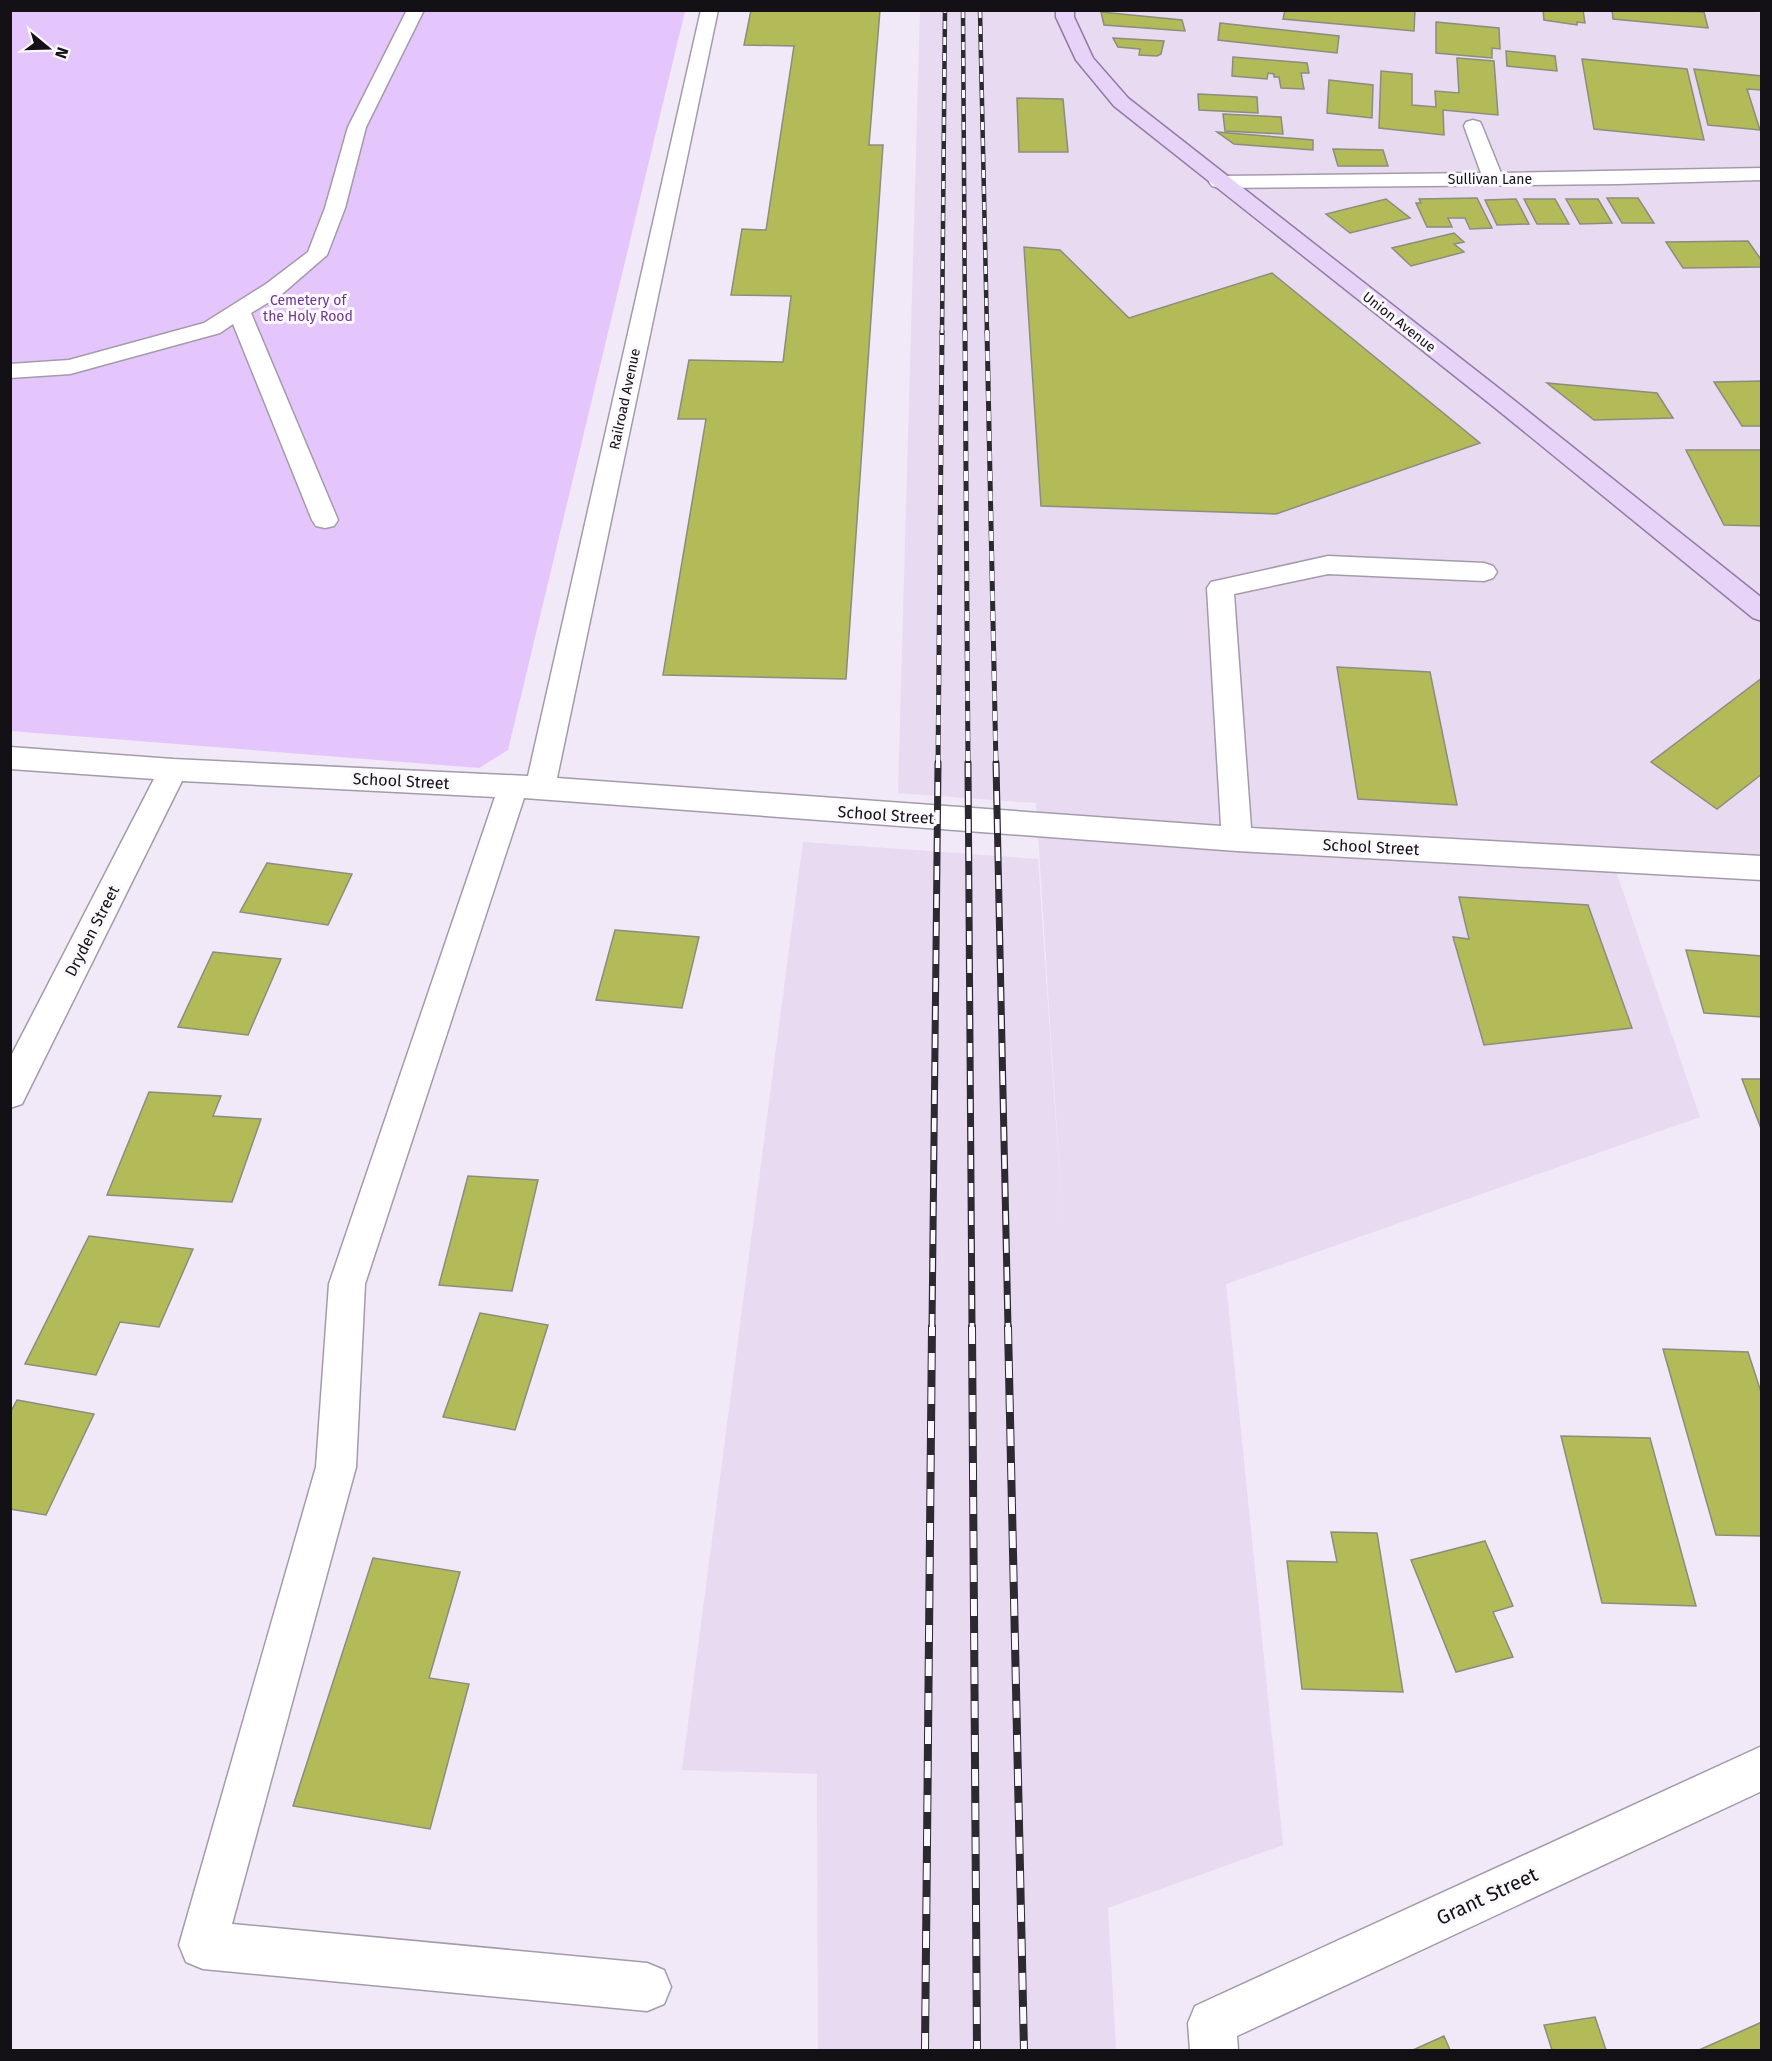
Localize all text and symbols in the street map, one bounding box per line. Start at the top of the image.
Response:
north arrow [18,18,78,78]
text: N [51,45,72,61]
street label: Sullivan Lane [1448,171,1532,188]
street label: Union Avenue [1359,288,1439,356]
park label: Cemetery of the Holy Rood [263,292,353,325]
street label: Railroad Avenue [606,347,644,451]
street label: School Street [352,769,450,793]
street label: School Street [837,802,935,828]
street label: School Street [1322,835,1420,859]
street label: Dryden Street [61,882,123,980]
street label: Grant Street [1433,1862,1542,1930]

